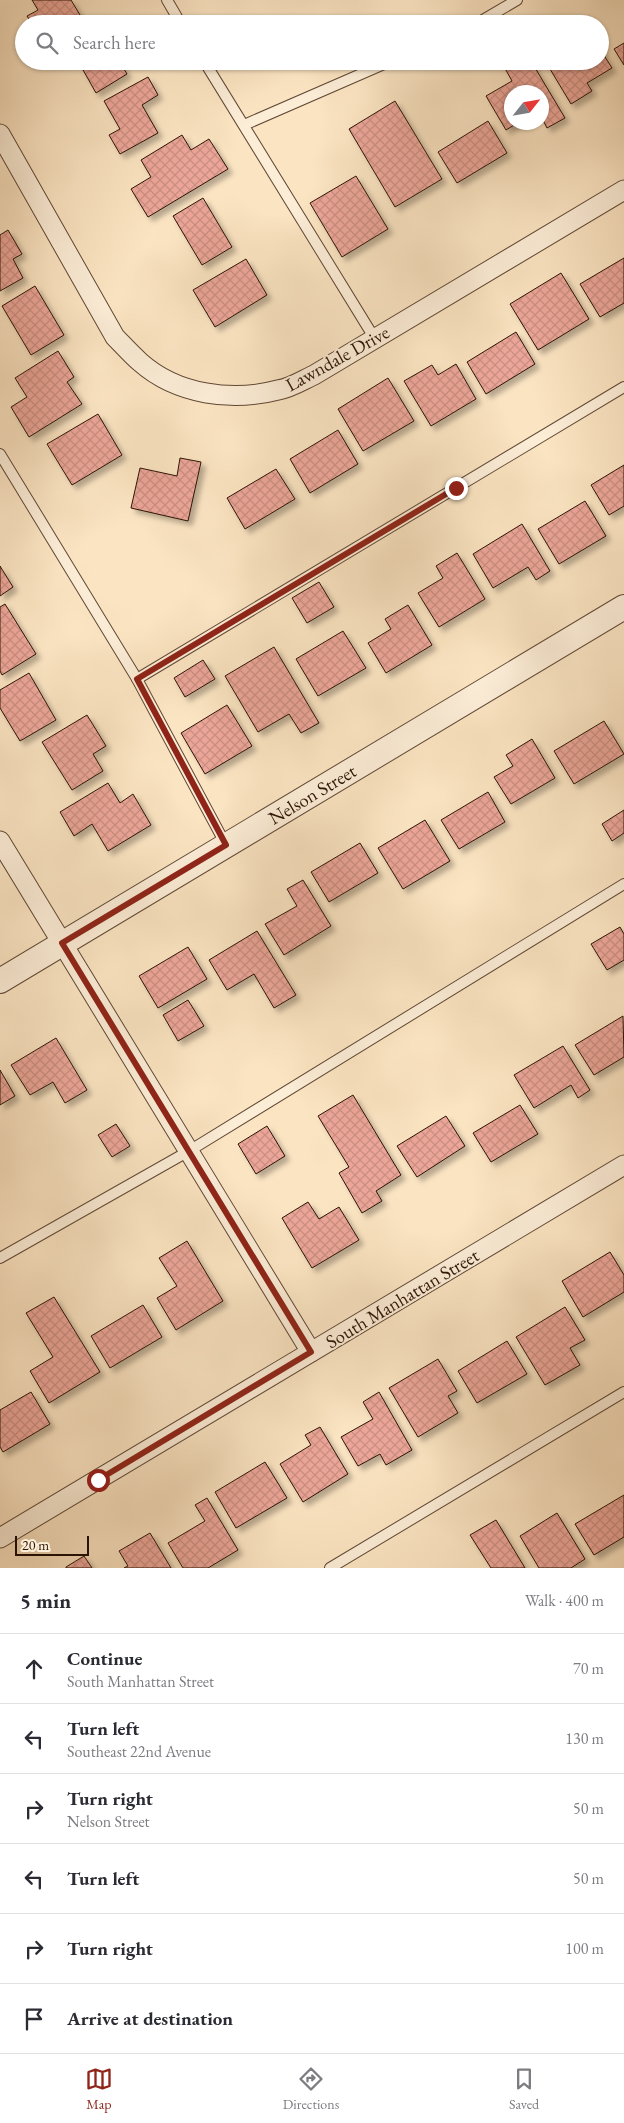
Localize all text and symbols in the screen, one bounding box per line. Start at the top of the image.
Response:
search box [15,15,609,70]
icon: search [33,29,61,57]
text: Search here [73,30,155,55]
north arrow [504,85,549,130]
street label: Lawndale Drive [281,320,394,397]
route end [445,477,468,500]
street label: Nelson Street [264,758,361,830]
street label: South Manhattan Street [321,1243,484,1354]
route start [87,1469,110,1492]
scale bar [15,1533,89,1556]
text: 20 m [22,1536,49,1554]
text: 5 min [20,1587,71,1614]
text: Walk · 400 m [525,1590,604,1611]
text: Continue [67,1646,142,1671]
icon: ahead [20,1655,48,1683]
text: 70 m [573,1658,604,1679]
text: South Manhattan Street [67,1671,214,1692]
text: Turn left [67,1716,139,1741]
icon: left [20,1725,48,1753]
text: 130 m [565,1728,604,1749]
text: Southeast 22nd Avenue [67,1741,211,1762]
text: Turn right [67,1786,153,1811]
icon: right [20,1795,48,1823]
text: 50 m [573,1798,604,1819]
text: Nelson Street [67,1811,150,1832]
icon: left [20,1865,48,1893]
text: Turn left [67,1866,139,1891]
text: 50 m [573,1868,604,1889]
icon: right [20,1935,48,1963]
text: Turn right [67,1936,153,1961]
text: 100 m [565,1938,604,1959]
icon: arrive [20,2005,48,2033]
text: Arrive at destination [67,2006,233,2031]
tab: Map [85,2065,113,2113]
tab: Directions [283,2065,339,2113]
tab: Saved [509,2065,539,2113]

